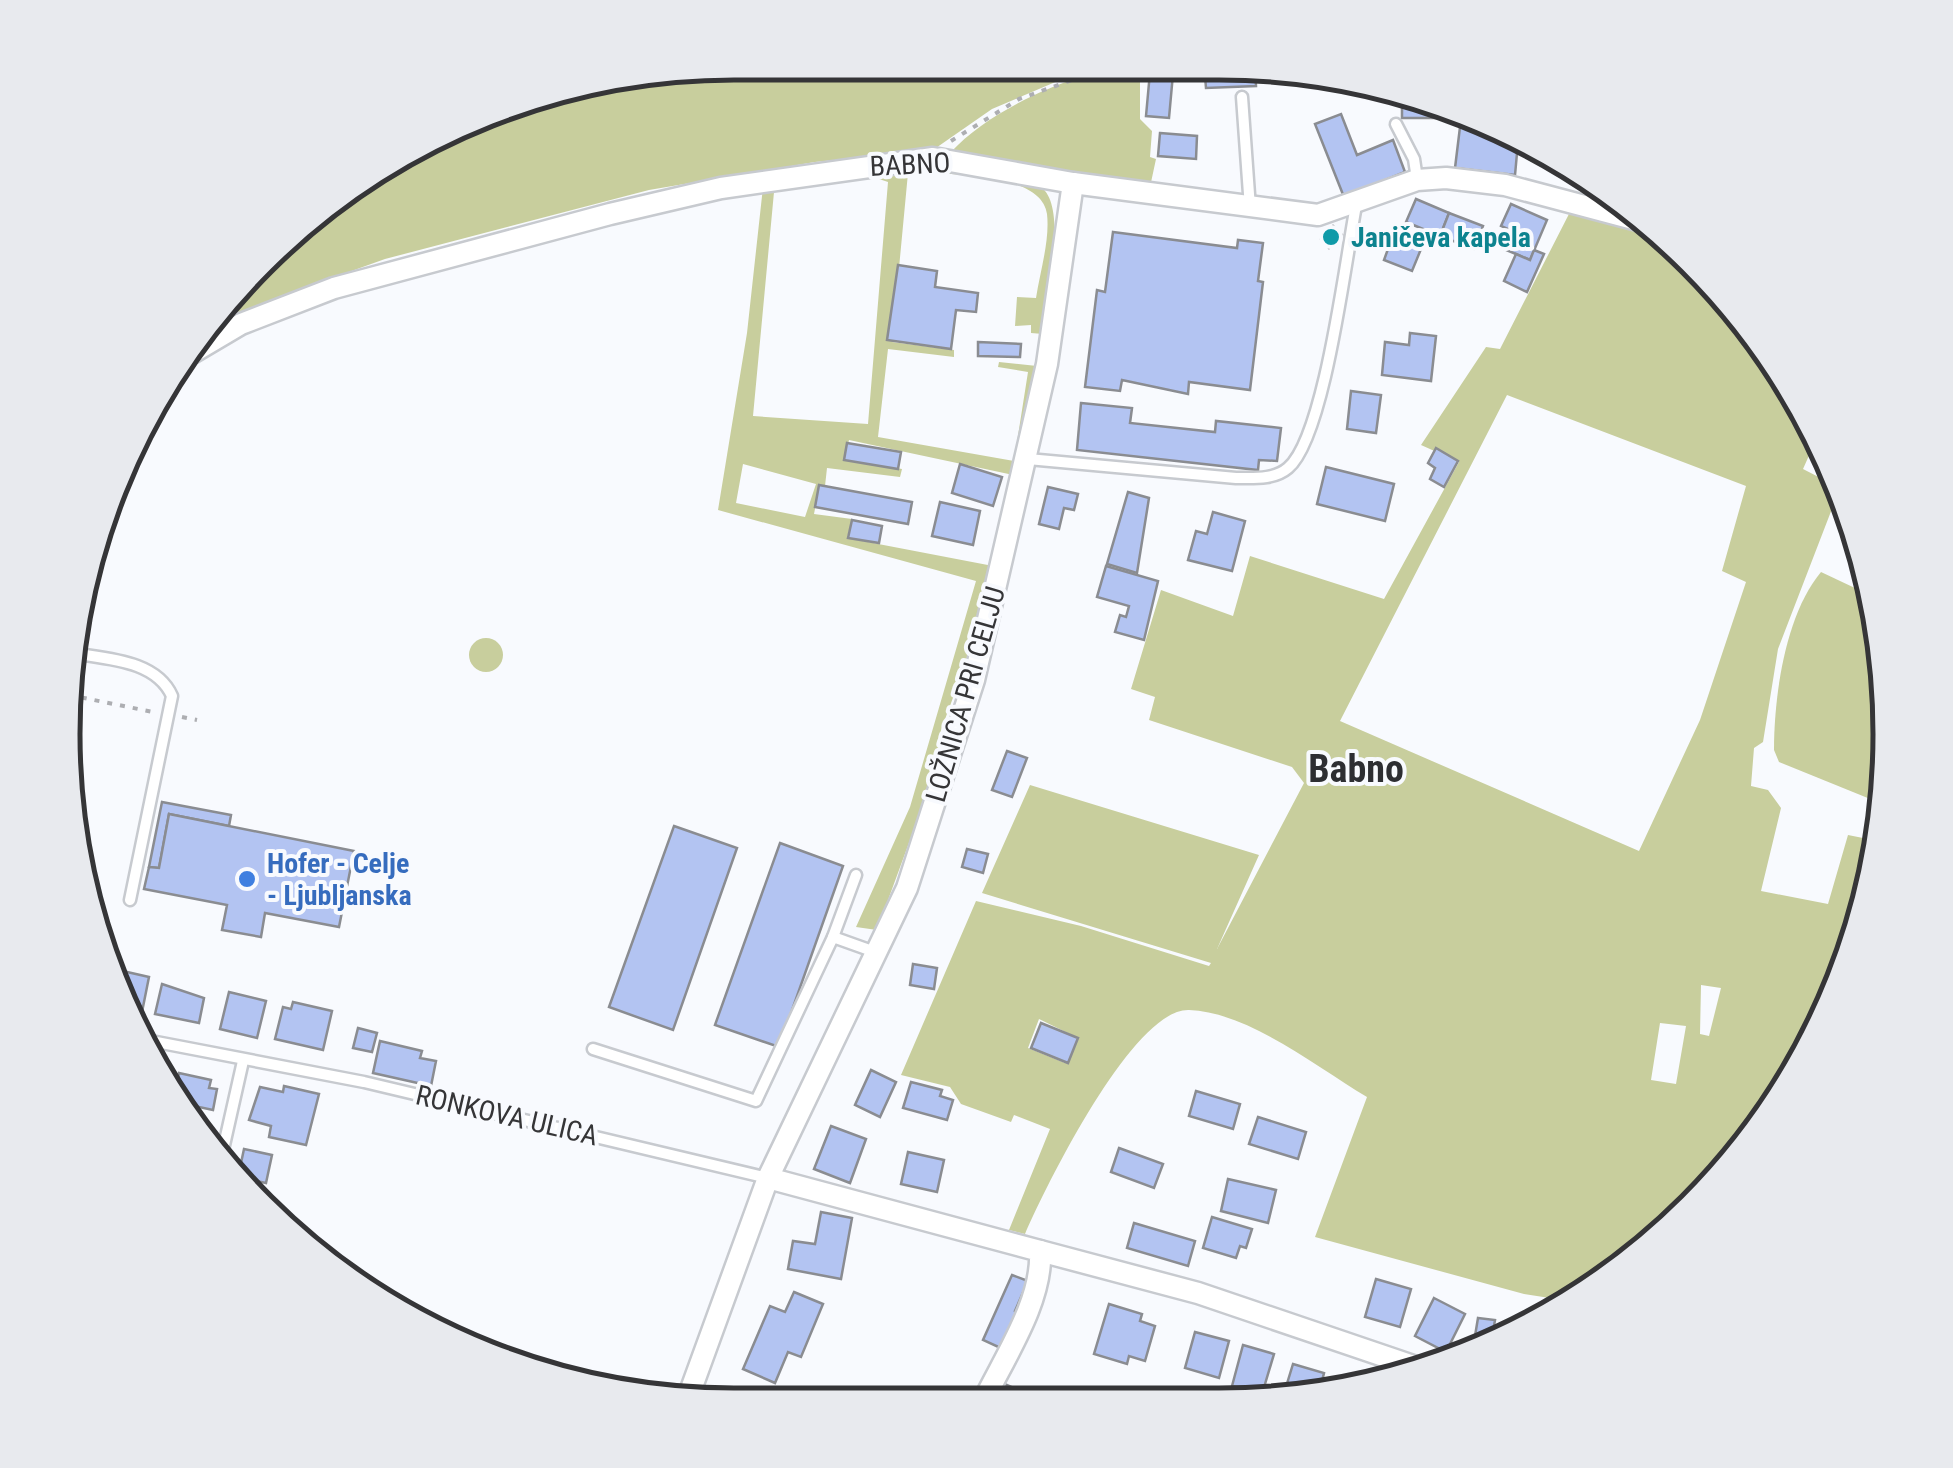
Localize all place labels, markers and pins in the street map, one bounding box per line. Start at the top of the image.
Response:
place label: Janičeva kapela [1351,221,1531,254]
marker: Janičeva kapela [1320,226,1342,248]
place label: Hofer - Celje - Ljubljanska [267,847,412,912]
marker: Hofer - Celje - Ljubljanska [236,868,258,890]

